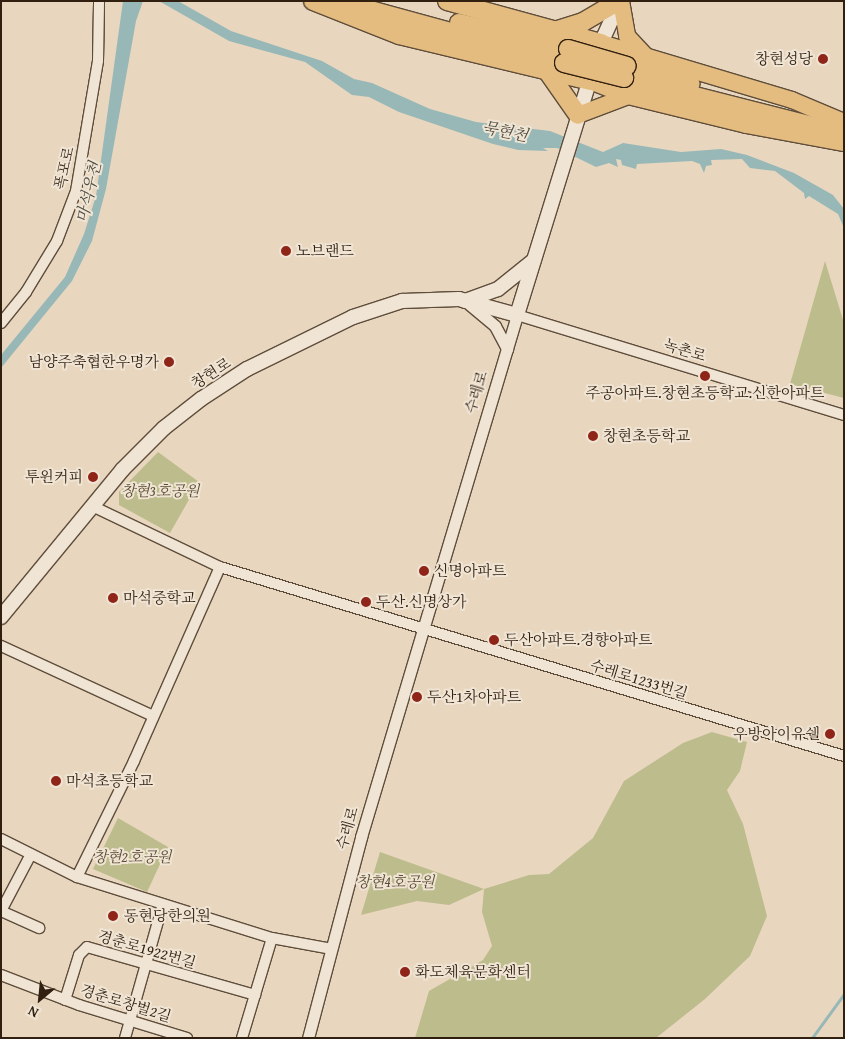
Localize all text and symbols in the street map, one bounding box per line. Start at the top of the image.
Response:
place label: 창현성당 [755,50,813,68]
marker: 창현성당 [817,53,829,65]
water label: 묵현천 [480,117,530,145]
street label: 폭포로 [50,145,78,191]
water label: 마석우천 [72,160,104,224]
place label: 노브랜드 [296,242,354,260]
marker: 노브랜드 [280,245,292,257]
street label: 녹촌로 [662,335,708,365]
place label: 남양주축협한우명가 [29,353,159,371]
street label: 창현로 [188,354,234,392]
marker: 남양주축협한우명가 [163,356,175,368]
street label: 수레로 [461,369,491,415]
marker: 주공아파트.창현초등학교.신한아파트 [699,370,711,382]
place label: 주공아파트.창현초등학교.신한아파트 [585,384,825,402]
place label: 창현초등학교 [603,427,690,445]
marker: 창현초등학교 [587,430,599,442]
place label: 투윈커피 [25,468,83,486]
marker: 투윈커피 [87,471,99,483]
park label: 창현3호공원 [121,482,199,500]
place label: 신명아파트 [434,562,506,580]
marker: 신명아파트 [418,565,430,577]
place label: 마석중학교 [123,589,195,607]
marker: 마석중학교 [107,592,119,604]
place label: 두산.신명상가 [376,593,467,611]
marker: 두산.신명상가 [360,596,372,608]
place label: 두산아파트.경향아파트 [504,631,653,649]
marker: 두산아파트.경향아파트 [488,634,500,646]
street label: 수레로1233번길 [588,656,690,702]
place label: 두산1차아파트 [427,688,521,706]
marker: 두산1차아파트 [411,691,423,703]
place label: 우방아이유쉘 [733,725,820,743]
marker: 우방아이유쉘 [824,728,836,740]
place label: 마석초등학교 [66,772,153,790]
marker: 마석초등학교 [50,775,62,787]
street label: 수레로 [332,805,362,851]
park label: 창현2호공원 [93,848,171,866]
park label: 창현4호공원 [356,873,434,891]
place label: 동현당한의원 [124,907,211,925]
marker: 동현당한의원 [106,909,120,923]
street label: 경춘로1922번길 [96,926,198,972]
place label: 화도체육문화센터 [415,963,531,981]
marker: 화도체육문화센터 [399,966,411,978]
north arrow [15,974,65,1024]
street label: 경춘로창벌2길 [78,981,174,1025]
text: N [24,1001,42,1023]

